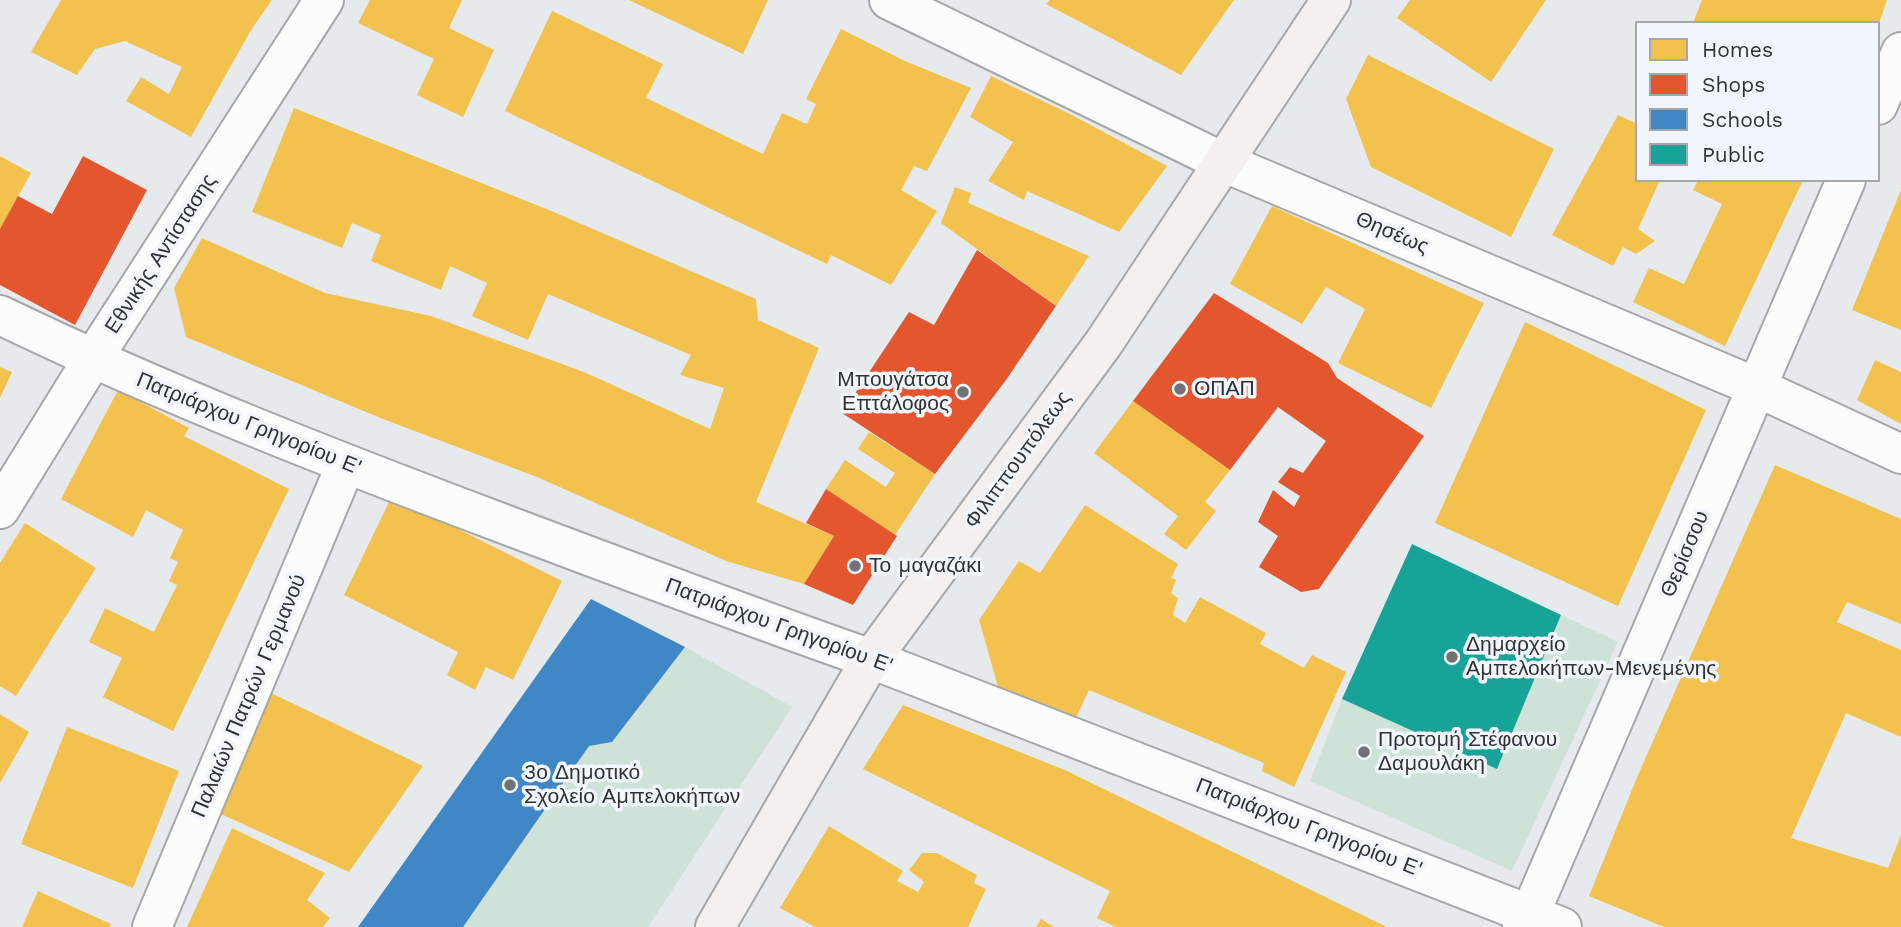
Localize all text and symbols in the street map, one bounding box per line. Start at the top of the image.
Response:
legend [1635,21,1880,182]
text: Homes [1702,37,1773,62]
text: Shops [1702,72,1765,97]
text: Schools [1702,107,1783,132]
text: Public [1702,142,1765,167]
street label: Εθνικής Αντίστασης [100,169,222,339]
street label: Θησέως [1352,206,1432,260]
street label: Πατριάρχου Γρηγορίου Ε' [133,367,365,481]
place label: Μπουγάτσα Επτάλοφος [837,367,949,417]
place label: ΟΠΑΠ [1194,376,1255,402]
marker: ΟΠΑΠ [1172,381,1188,397]
marker: Μπουγάτσα Επτάλοφος [955,384,971,400]
street label: Φιλιππουπόλεως [960,386,1076,534]
street label: Θερίσσου [1656,507,1714,601]
place label: Το μαγαζάκι [869,553,981,579]
marker: Το μαγαζάκι [847,558,863,574]
street label: Παλαιών Πατρών Γερμανού [186,571,312,821]
street label: Πατριάρχου Γρηγορίου Ε' [662,573,896,679]
place label: Δημαρχείο Αμπελοκήπων-Μενεμένης [1466,632,1716,682]
marker: Δημαρχείο Αμπελοκήπων-Μενεμένης [1444,649,1460,665]
place label: Προτομή Στέφανου Δαμουλάκη [1378,727,1557,777]
marker: Προτομή Στέφανου Δαμουλάκη [1356,744,1372,760]
place label: 3ο Δημοτικό Σχολείο Αμπελοκήπων [524,760,740,810]
street label: Πατριάρχου Γρηγορίου Ε' [1192,773,1426,883]
marker: 3ο Δημοτικό Σχολείο Αμπελοκήπων [502,777,518,793]

